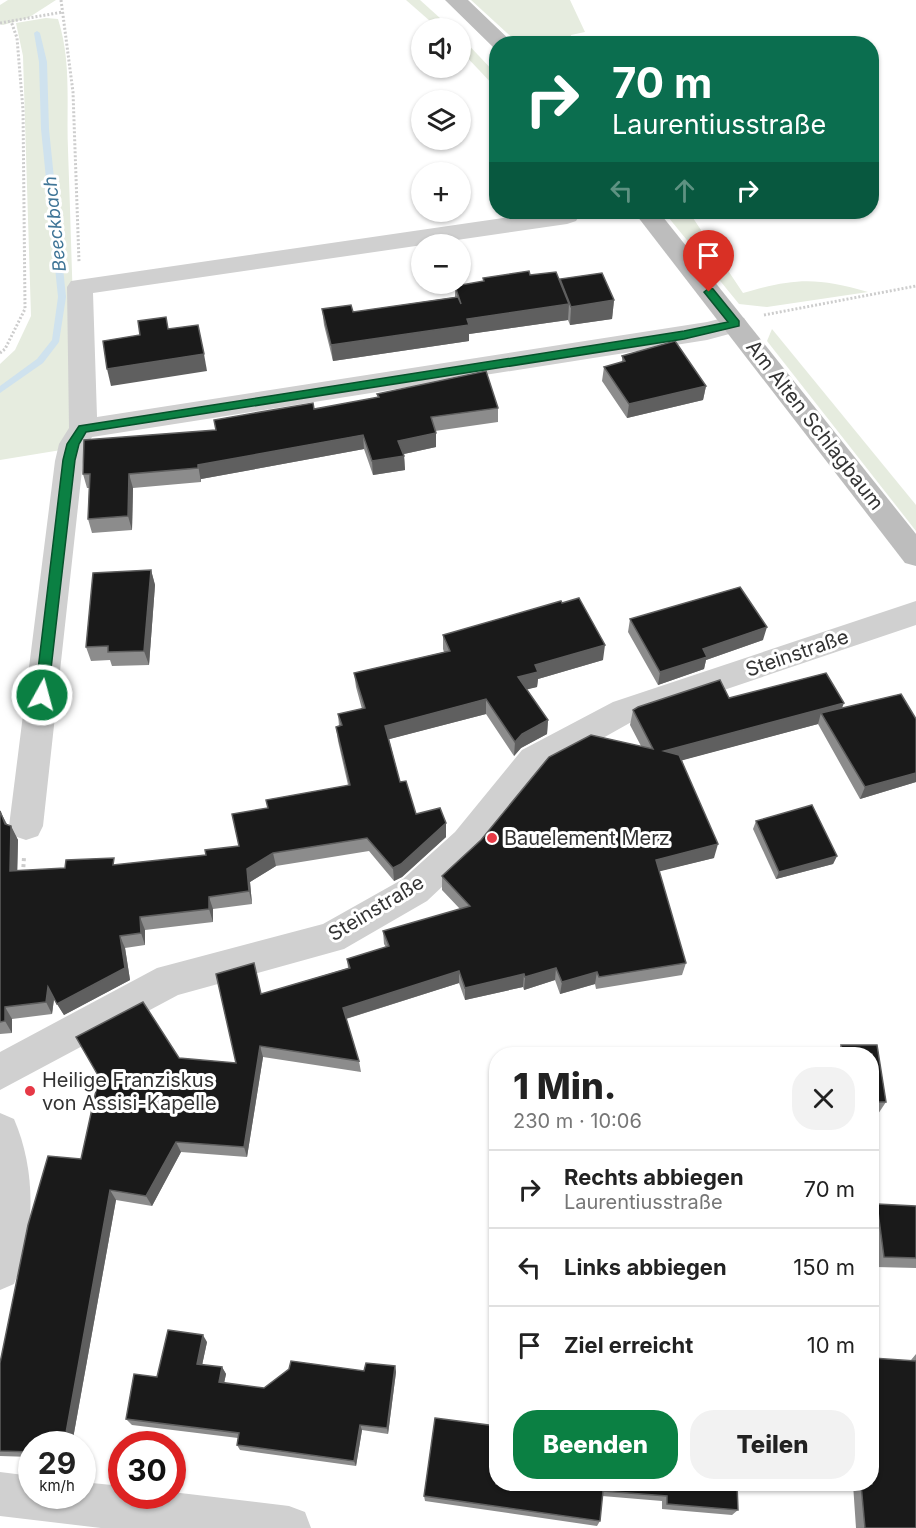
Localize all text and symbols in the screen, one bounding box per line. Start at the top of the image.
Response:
map controls [411,18,471,294]
button: sound [411,18,471,78]
text: 70 m [612,57,712,108]
icon: right [513,60,591,138]
button: layers [411,90,471,150]
text: Laurentiusstraße [612,108,826,141]
button: + [411,162,471,222]
icon: left [605,174,638,207]
icon: ahead [668,174,701,207]
icon: right [731,174,764,207]
water label: Beeckbach [39,175,70,273]
pin [683,230,734,292]
button: − [411,234,471,294]
icon: arrive [692,239,725,272]
street label: Am Alten Schlagbaum [741,335,889,515]
street label: Steinstraße [742,624,852,682]
position arrow [10,663,74,727]
place label: Bauelement Merz [504,826,670,850]
marker: Bauelement Merz [485,831,499,845]
street label: Steinstraße [324,870,428,946]
text: 1 Min. [513,1064,616,1108]
button: close [792,1067,855,1130]
place label: Heilige Franziskus von Assisi-Kapelle [42,1068,217,1115]
marker: Heilige Franziskus von Assisi-Kapelle [23,1084,37,1098]
text: 230 m · 10:06 [513,1109,642,1133]
text: Rechts abbiegen [564,1164,744,1190]
icon: right [513,1173,546,1206]
text: 70 m [804,1176,855,1202]
text: Laurentiusstraße [564,1190,723,1214]
icon: left [513,1251,546,1284]
text: Links abbiegen [564,1254,727,1280]
text: 150 m [793,1254,855,1280]
icon: arrive [513,1329,546,1362]
text: Ziel erreicht [564,1332,693,1358]
text: 10 m [807,1332,855,1358]
button: Beenden [513,1410,678,1479]
button: Teilen [690,1410,855,1479]
speed limit sign: 30 [108,1431,186,1509]
text: 29 [38,1445,76,1481]
text: km/h [39,1476,75,1495]

